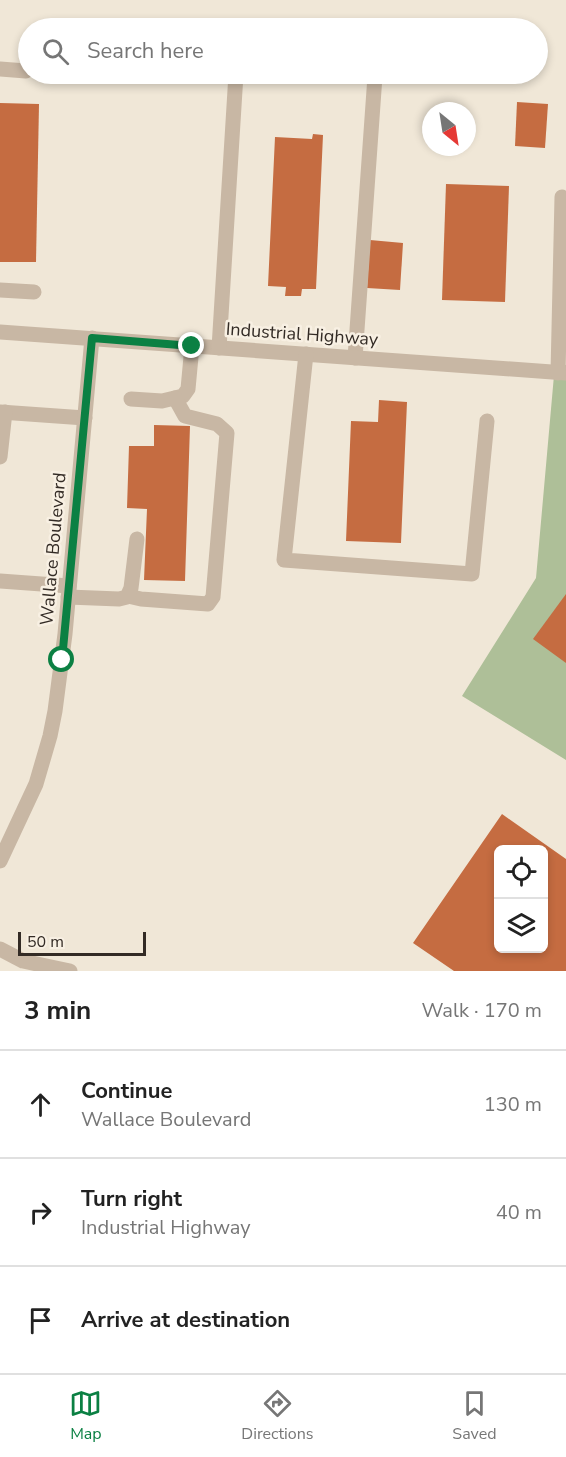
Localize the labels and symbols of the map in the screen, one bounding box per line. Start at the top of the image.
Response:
north arrow [422,102,476,156]
street label: Industrial Highway [225,317,380,351]
route end [178,332,204,358]
street label: Wallace Boulevard [34,472,72,626]
route start [48,646,74,672]
scale bar [18,929,146,956]

